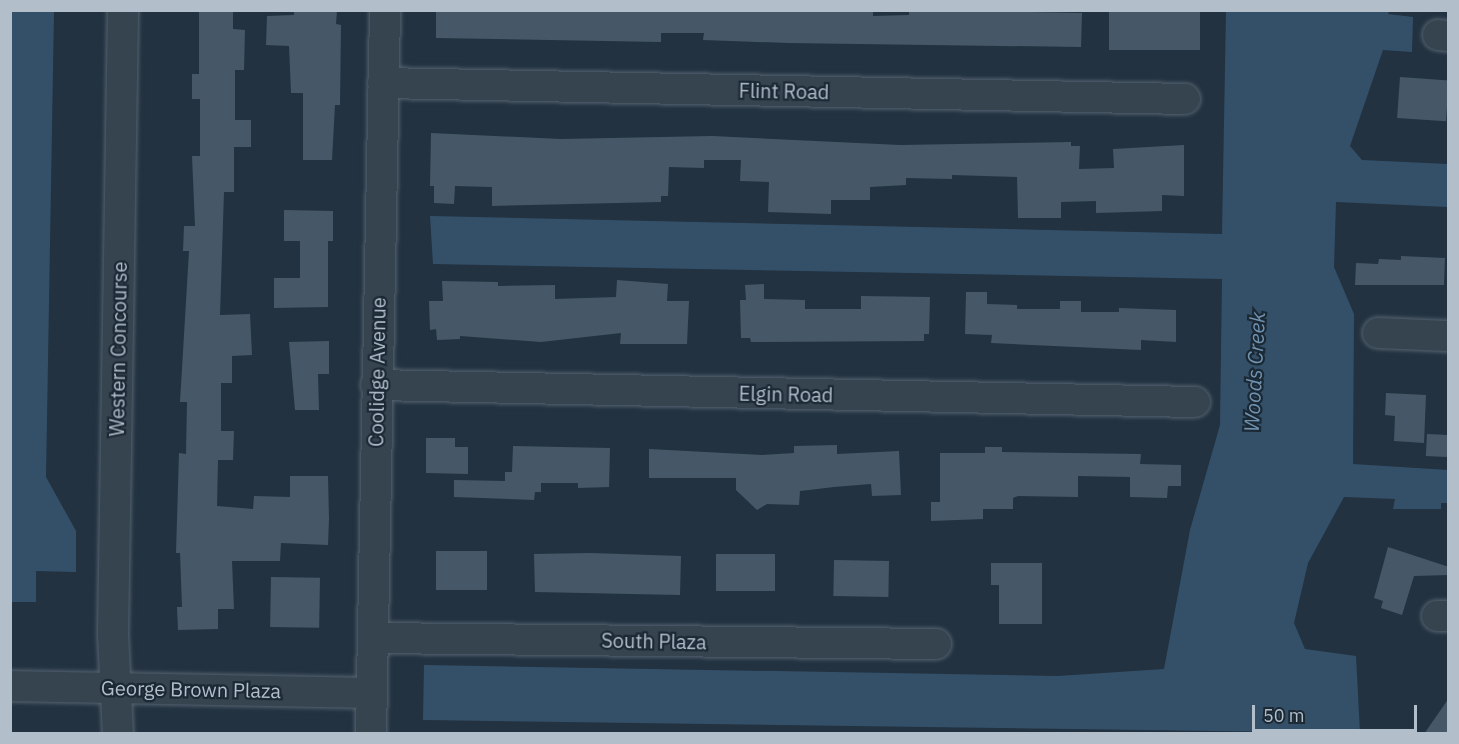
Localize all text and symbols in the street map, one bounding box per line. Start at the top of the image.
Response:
street label: Flint Road [738,78,830,104]
street label: Western Concourse [104,261,132,437]
street label: Coolidge Avenue [364,297,390,447]
water label: Woods Creek [1238,311,1270,433]
street label: Elgin Road [738,381,834,407]
street label: South Plaza [601,628,707,654]
street label: George Brown Plaza [101,675,281,703]
scale bar [1255,693,1420,731]
text: 50 m [1263,704,1305,727]

